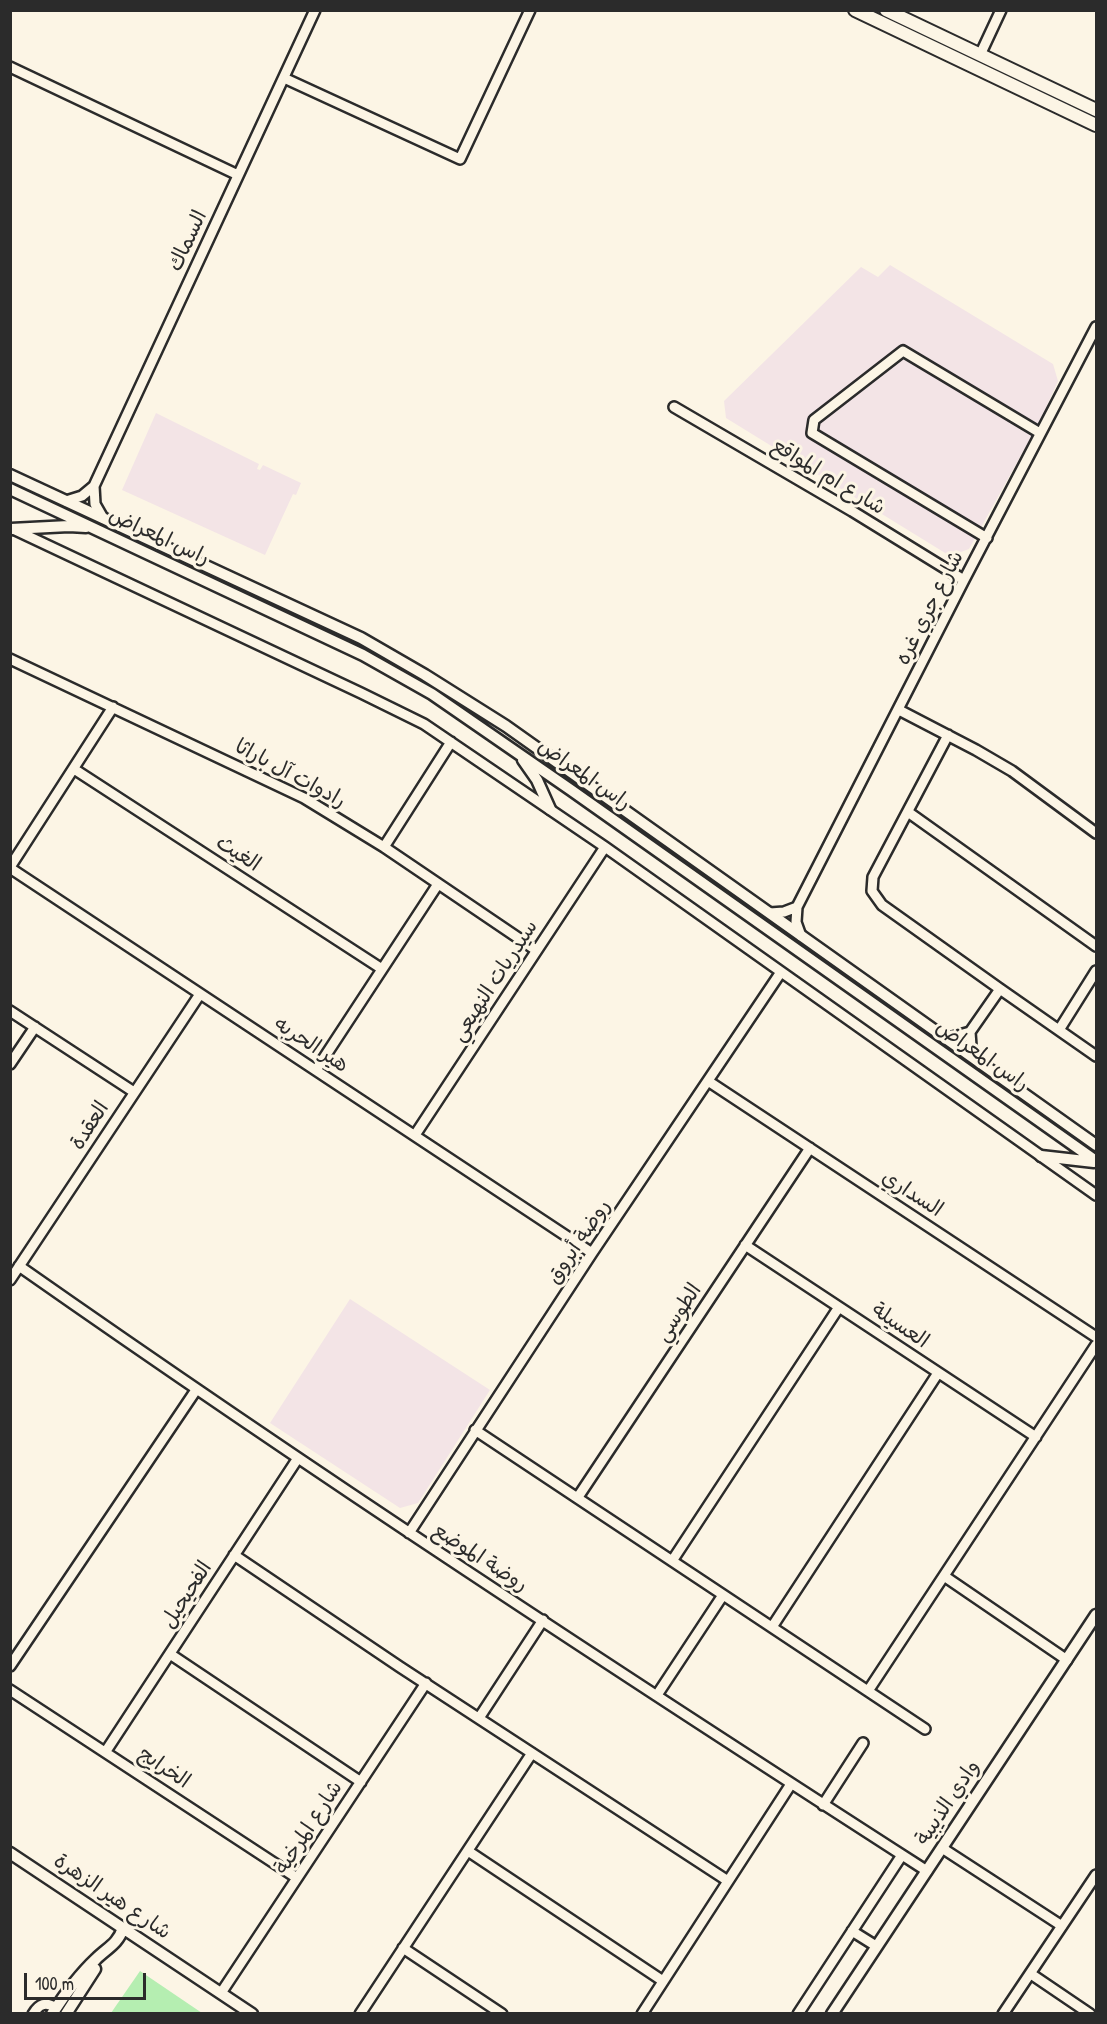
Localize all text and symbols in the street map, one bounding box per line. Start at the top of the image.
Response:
street label: السماك [163,206,213,276]
street label: شارع ام المواقع [767,433,889,521]
street label: راس المعراض [105,503,213,571]
street label: شارع جري غره [890,547,970,669]
street label: رادوات آل باراثا [230,734,350,814]
street label: راس المعراض [532,734,636,816]
street label: الغيث [211,830,265,878]
street label: سيدريات النهيعي [446,915,544,1047]
street label: هير الحربه [269,1012,353,1078]
street label: راس المعراض [930,1015,1034,1097]
street label: العقدة [65,1097,115,1155]
street label: السداري [877,1165,947,1223]
street label: روضة أبروق [542,1195,616,1289]
street label: الطوسي [650,1279,708,1347]
street label: العسيلة [867,1298,933,1354]
street label: روضة الموضع [428,1518,532,1598]
street label: الفحيحيل [156,1557,218,1633]
street label: الخرايج [133,1742,195,1794]
street label: وادي الذيبية [910,1756,986,1850]
street label: شارع المرخية [269,1777,349,1879]
street label: شارع هير الزهرة [49,1849,175,1945]
scale bar [27,1961,148,1999]
text: 100 m [35,1971,74,1996]

